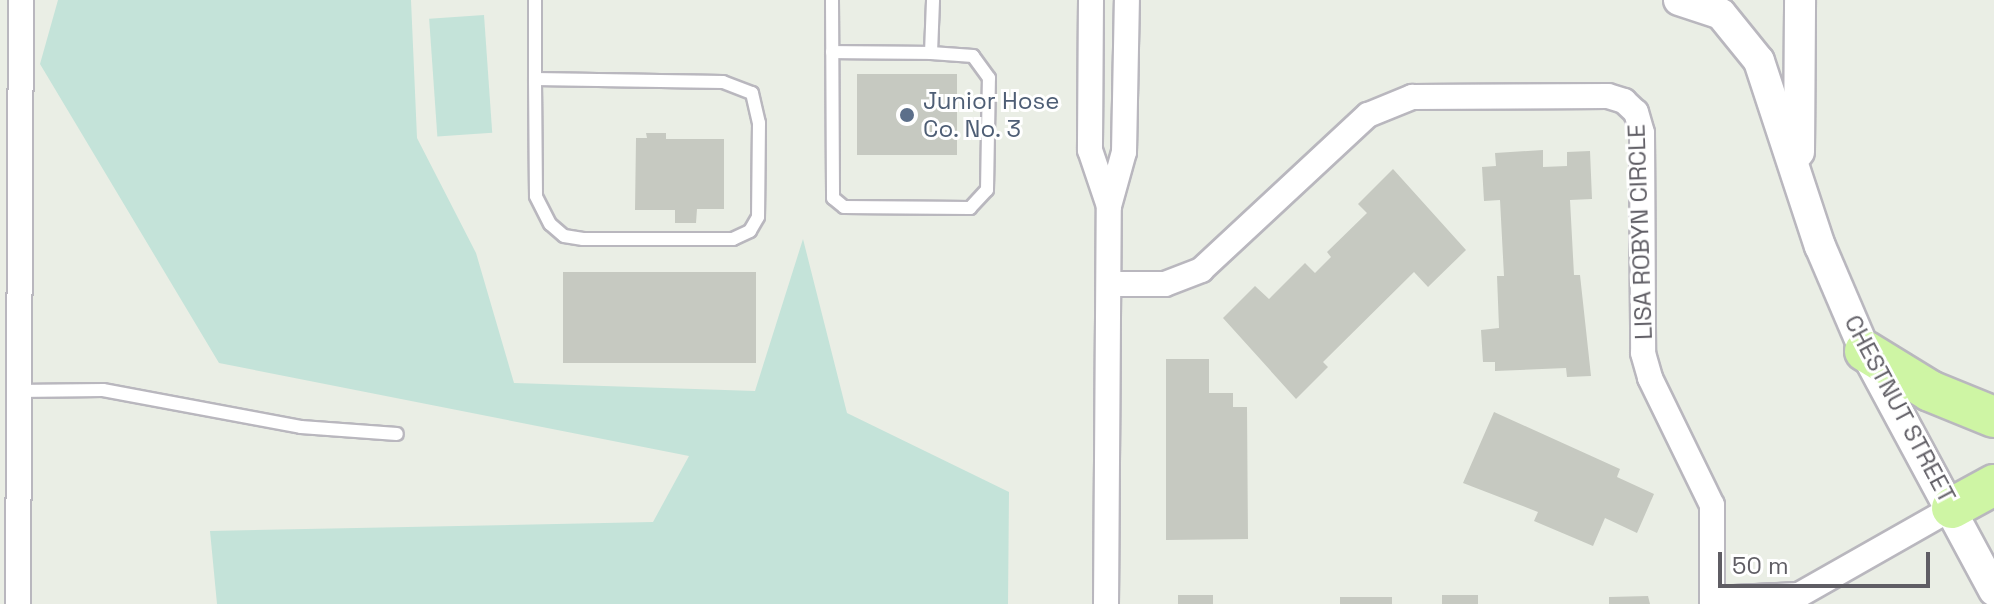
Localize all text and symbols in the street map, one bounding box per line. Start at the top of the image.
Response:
place label: Junior Hose Co. No. 3 [923,87,1059,143]
marker: Junior Hose Co. No. 3 [898,106,916,124]
street label: LISA ROBYN CIRCLE [1622,123,1658,341]
street label: CHESTNUT STREET [1838,310,1962,508]
scale bar [1722,536,1934,586]
text: 50 m [1732,550,1789,581]

